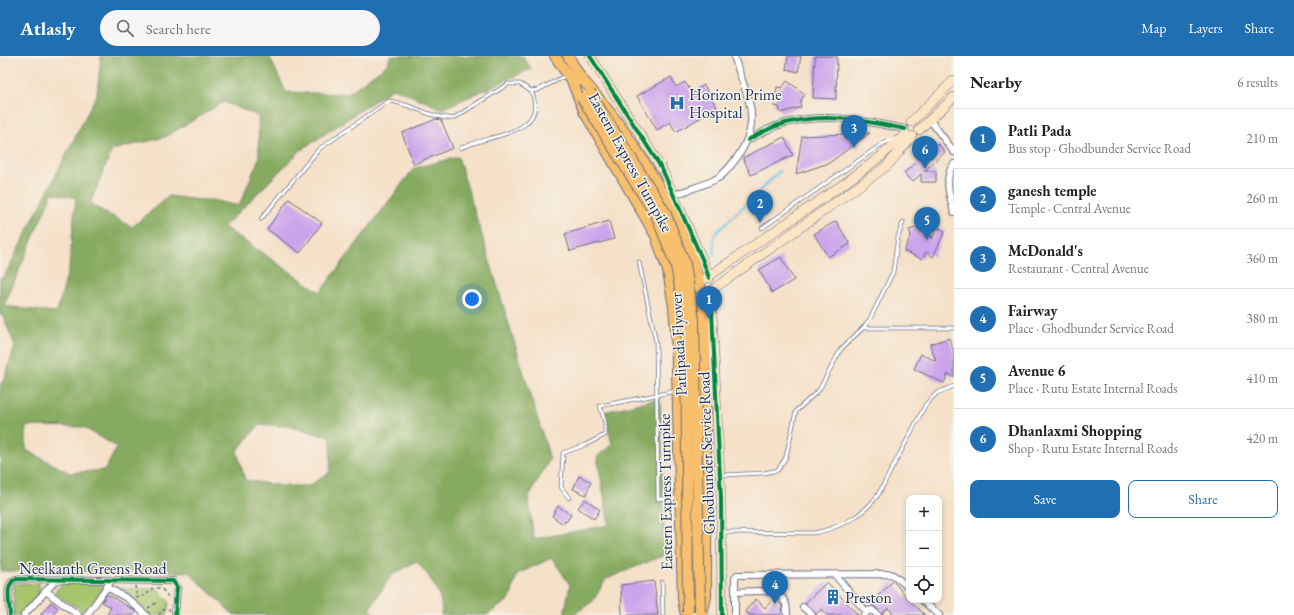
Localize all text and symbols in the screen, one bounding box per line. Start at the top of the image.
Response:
search box [100,10,380,46]
text: Atlasly [20,16,76,41]
icon: search [114,17,136,39]
text: Search here [146,19,211,38]
text: Map [1141,19,1166,37]
text: Layers [1188,19,1223,37]
text: Share [1245,19,1274,37]
text: Nearby [970,71,1022,93]
text: 6 results [1237,74,1278,91]
place label: Horizon Prime Hospital [689,84,782,123]
street label: Eastern Express Turnpike [583,89,678,236]
hospital icon: Horizon Prime Hospital [668,94,686,112]
pin: 3 [841,115,867,148]
text: Patli Pada [1008,121,1071,140]
text: 1 [980,130,986,147]
text: 210 m [1247,130,1278,147]
pin: 6 [912,136,938,169]
text: Bus stop · Ghodbunder Service Road [1008,140,1191,157]
text: ganesh temple [1008,181,1096,200]
pin: 2 [747,190,773,223]
text: 2 [980,190,986,207]
text: 260 m [1247,190,1278,207]
text: Temple · Central Avenue [1008,200,1131,217]
pin: 5 [914,207,940,240]
text: McDonald's [1008,241,1083,260]
text: 3 [980,250,986,267]
text: 360 m [1247,250,1278,267]
text: Restaurant · Central Avenue [1008,260,1149,277]
pin: 1 [696,286,722,319]
your location [462,289,482,309]
street label: Patlipada Flyover [665,291,692,396]
text: Fairway [1008,301,1057,320]
text: 4 [980,310,986,327]
text: 380 m [1247,310,1278,327]
text: Place · Ghodbunder Service Road [1008,320,1174,337]
text: Avenue 6 [1008,361,1065,380]
street label: Ghodbunder Service Road [693,370,720,535]
text: 5 [980,370,986,387]
text: 410 m [1247,370,1278,387]
text: Place · Rutu Estate Internal Roads [1008,380,1178,397]
street label: Eastern Express Turnpike [654,413,677,571]
text: Dhanlaxmi Shopping [1008,421,1142,440]
text: 6 [980,430,986,447]
text: 420 m [1247,430,1278,447]
text: Shop · Rutu Estate Internal Roads [1008,440,1178,457]
button: Save [970,480,1120,518]
button: Share [1128,480,1278,518]
map controls [906,495,942,603]
button: + [906,495,942,531]
button: − [906,531,942,567]
street label: Neelkanth Greens Road [19,558,168,579]
button: locate [906,567,942,603]
pin: 4 [762,571,788,604]
place label: Preston [845,587,893,608]
building icon: Preston [824,588,842,606]

